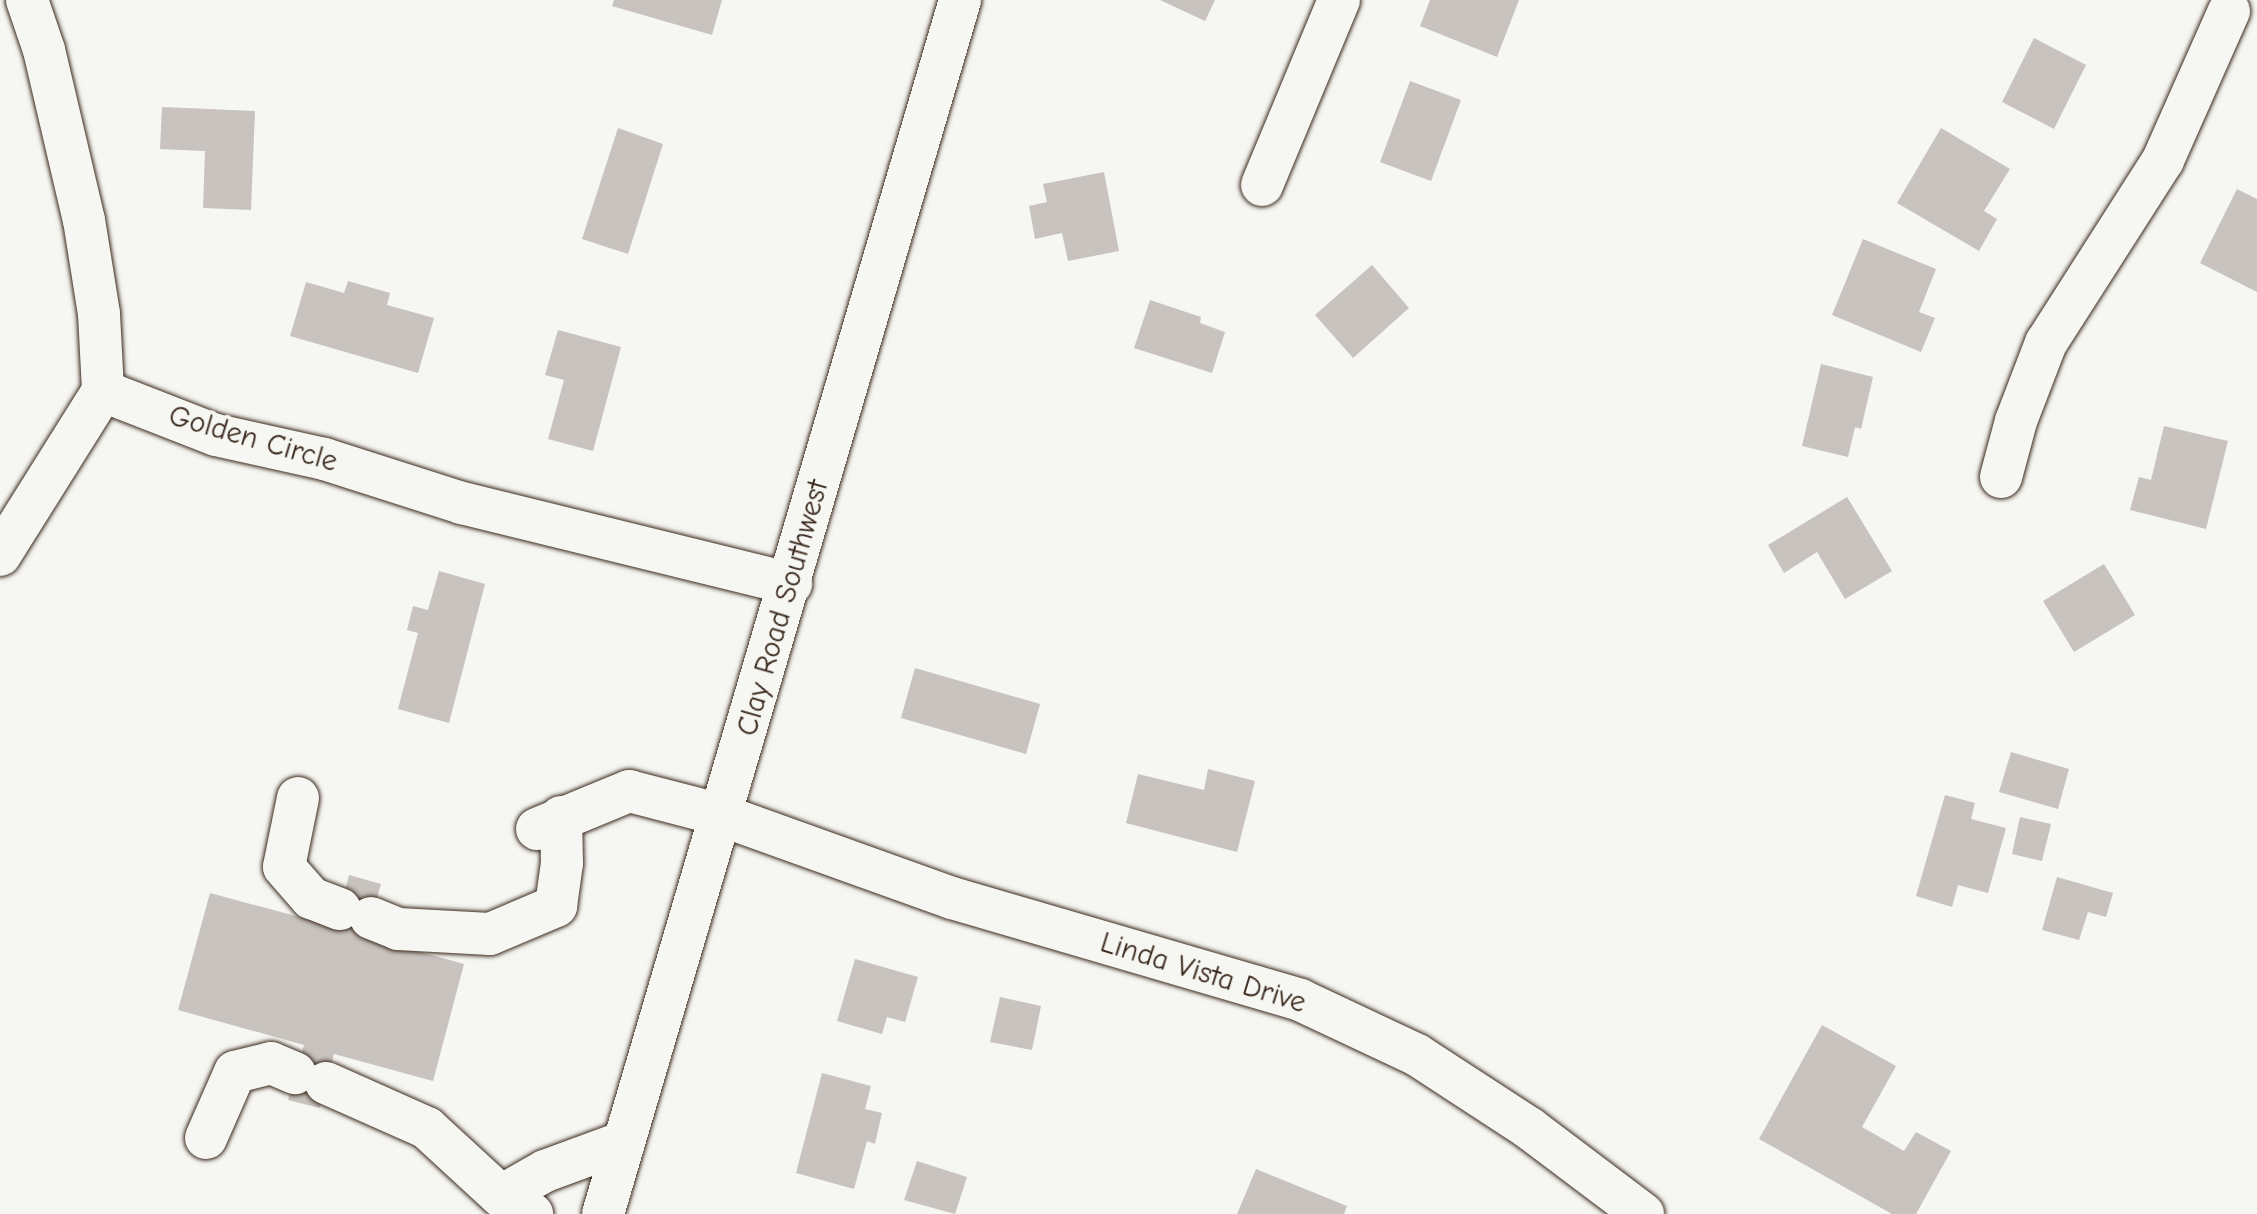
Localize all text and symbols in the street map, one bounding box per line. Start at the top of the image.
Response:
street label: Golden Circle [165,398,341,480]
street label: Clay Road Southwest [729,476,837,740]
street label: Linda Vista Drive [1096,925,1310,1021]

